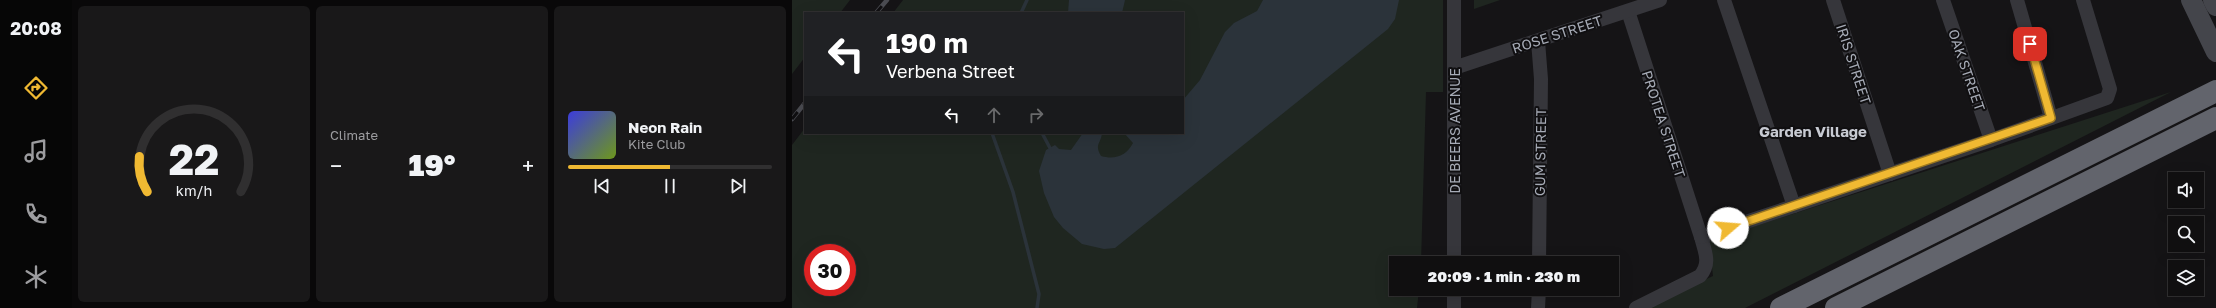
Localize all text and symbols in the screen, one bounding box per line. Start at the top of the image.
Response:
street label: ROSE STREET [1510,11,1605,57]
text: 20:08 [10,17,62,39]
street label: IRIS STREET [1833,22,1875,107]
text: 190 m [886,26,968,59]
street label: OAK STREET [1945,27,1989,114]
pin [2013,27,2047,61]
icon: left [820,28,872,80]
icon: arrive [2019,33,2041,55]
text: Verbena Street [886,60,1015,82]
street label: DE BEERS AVENUE [1446,68,1463,194]
street label: PROTEA STREET [1639,68,1689,180]
icon: directions [22,74,50,102]
icon: left [941,104,963,126]
icon: ahead [983,104,1005,126]
icon: right [1025,104,1047,126]
street label: GUM STREET [1531,107,1549,196]
text: Neon Rain [628,118,702,136]
district label: Garden Village [1759,122,1867,140]
text: Climate [330,127,378,143]
text: 22 [169,134,219,184]
text: Kite Club [628,136,685,152]
icon: music [22,137,50,165]
text: 19° [408,147,456,183]
text: − [330,152,342,179]
text: + [522,152,534,179]
map controls [2168,172,2204,296]
button: sound [2168,172,2204,208]
icon: previous [591,175,613,197]
icon: pause [659,175,681,197]
icon: next [727,175,749,197]
text: km/h [176,182,212,199]
icon: phone [22,200,50,228]
position arrow [1707,207,1749,249]
button: search [2168,216,2204,252]
speed limit sign: 30 [804,244,856,296]
button: layers [2168,260,2204,296]
icon: climate [22,263,50,291]
text: 20:09 · 1 min · 230 m [1428,267,1580,285]

